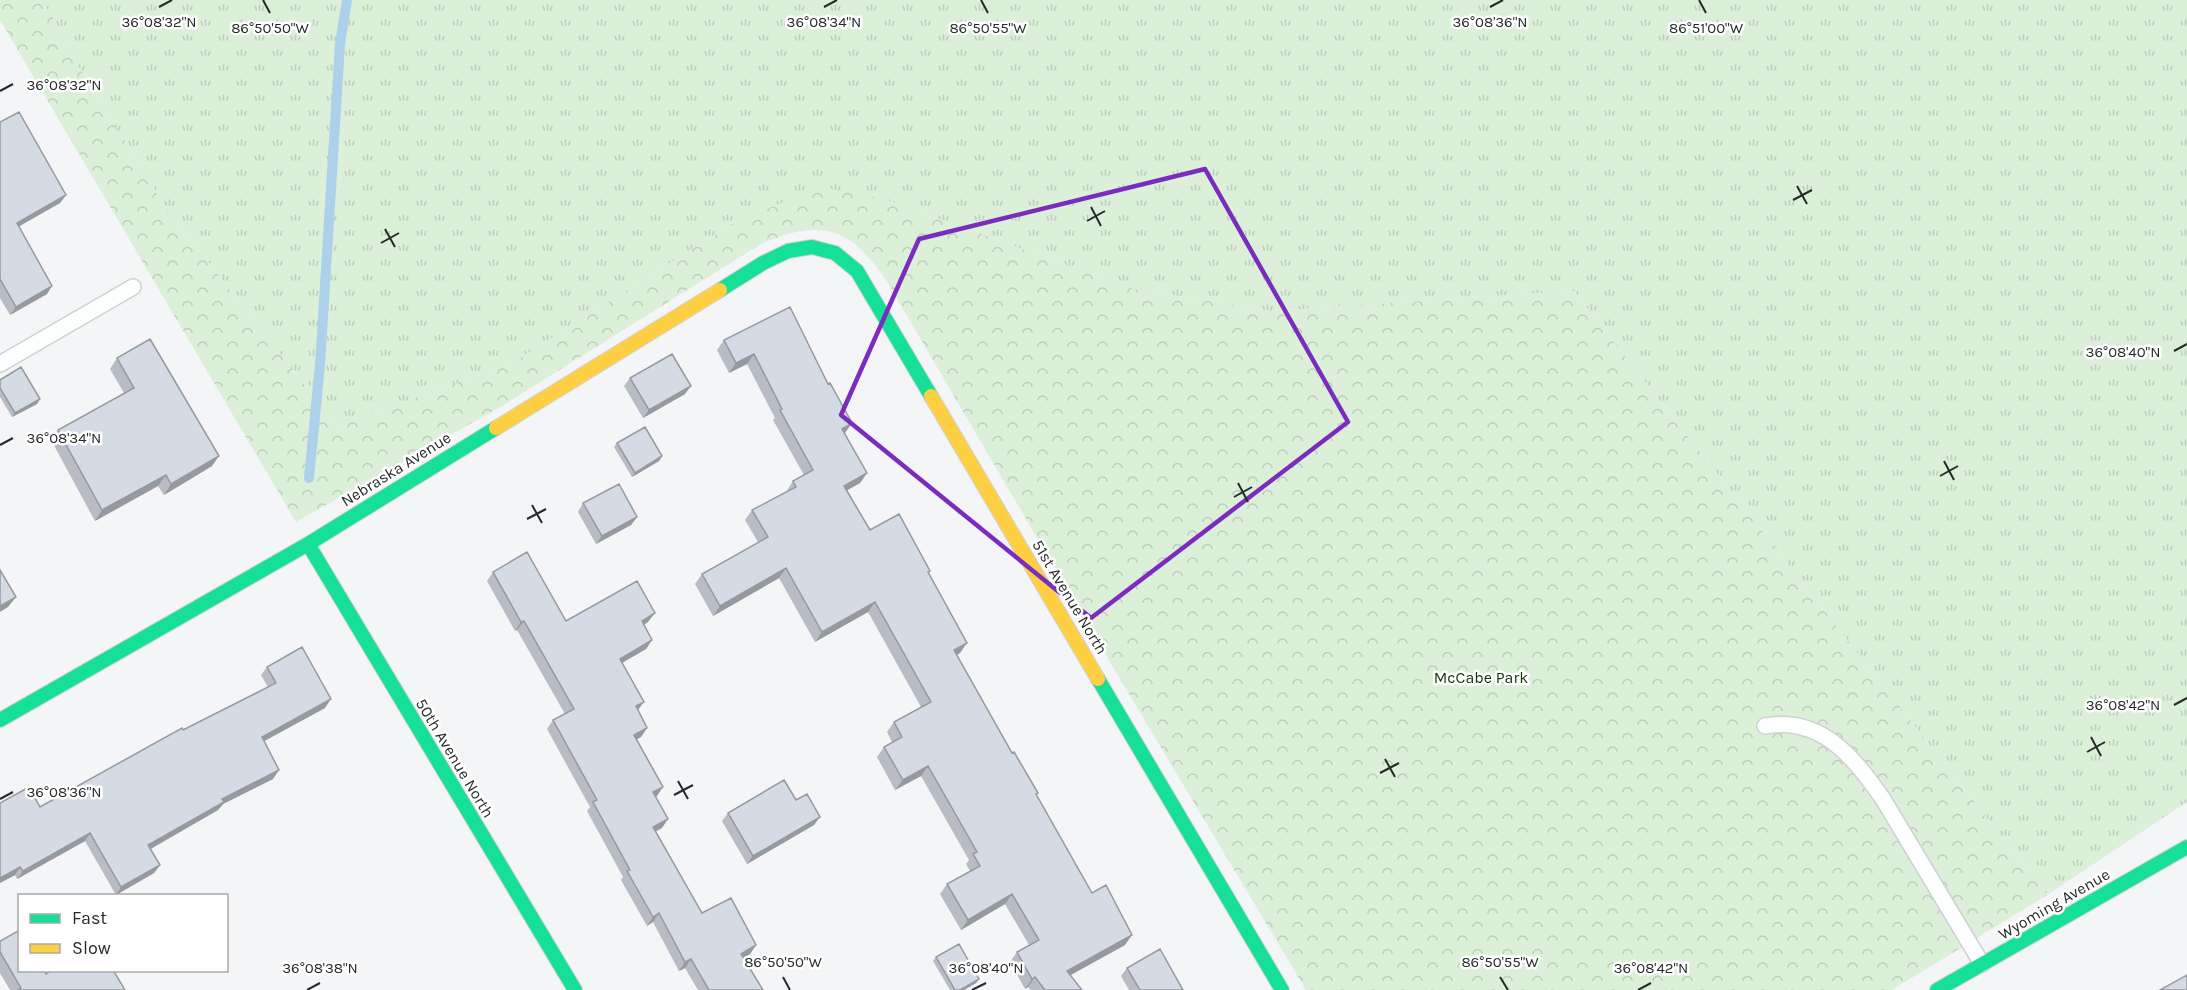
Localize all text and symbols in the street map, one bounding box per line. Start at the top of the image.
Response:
text: 36°08'32"N [121,13,197,31]
text: 36°08'34"N [787,13,861,31]
text: 36°08'36"N [1453,13,1527,31]
text: 86°50'50"W [231,19,309,37]
text: 86°50'55"W [949,19,1027,37]
text: 86°51'00"W [1669,19,1744,37]
text: 36°08'32"N [26,76,102,94]
text: 36°08'40"N [2086,343,2160,361]
street label: Nebraska Avenue [338,428,454,510]
text: 36°08'34"N [27,429,101,447]
street label: 51st Avenue North [1028,536,1112,658]
park label: McCabe Park [1434,668,1528,687]
street label: 50th Avenue North [412,695,498,821]
text: 36°08'42"N [2086,696,2160,714]
text: 36°08'36"N [27,783,101,801]
street label: Wyoming Avenue [1995,864,2113,944]
legend [18,894,228,972]
text: Fast [72,907,107,929]
text: Slow [72,937,111,959]
text: 86°50'50"W [744,953,822,971]
text: 86°50'55"W [1461,953,1539,971]
text: 36°08'38"N [282,959,358,977]
text: 36°08'40"N [949,959,1023,977]
text: 36°08'42"N [1614,959,1688,977]

